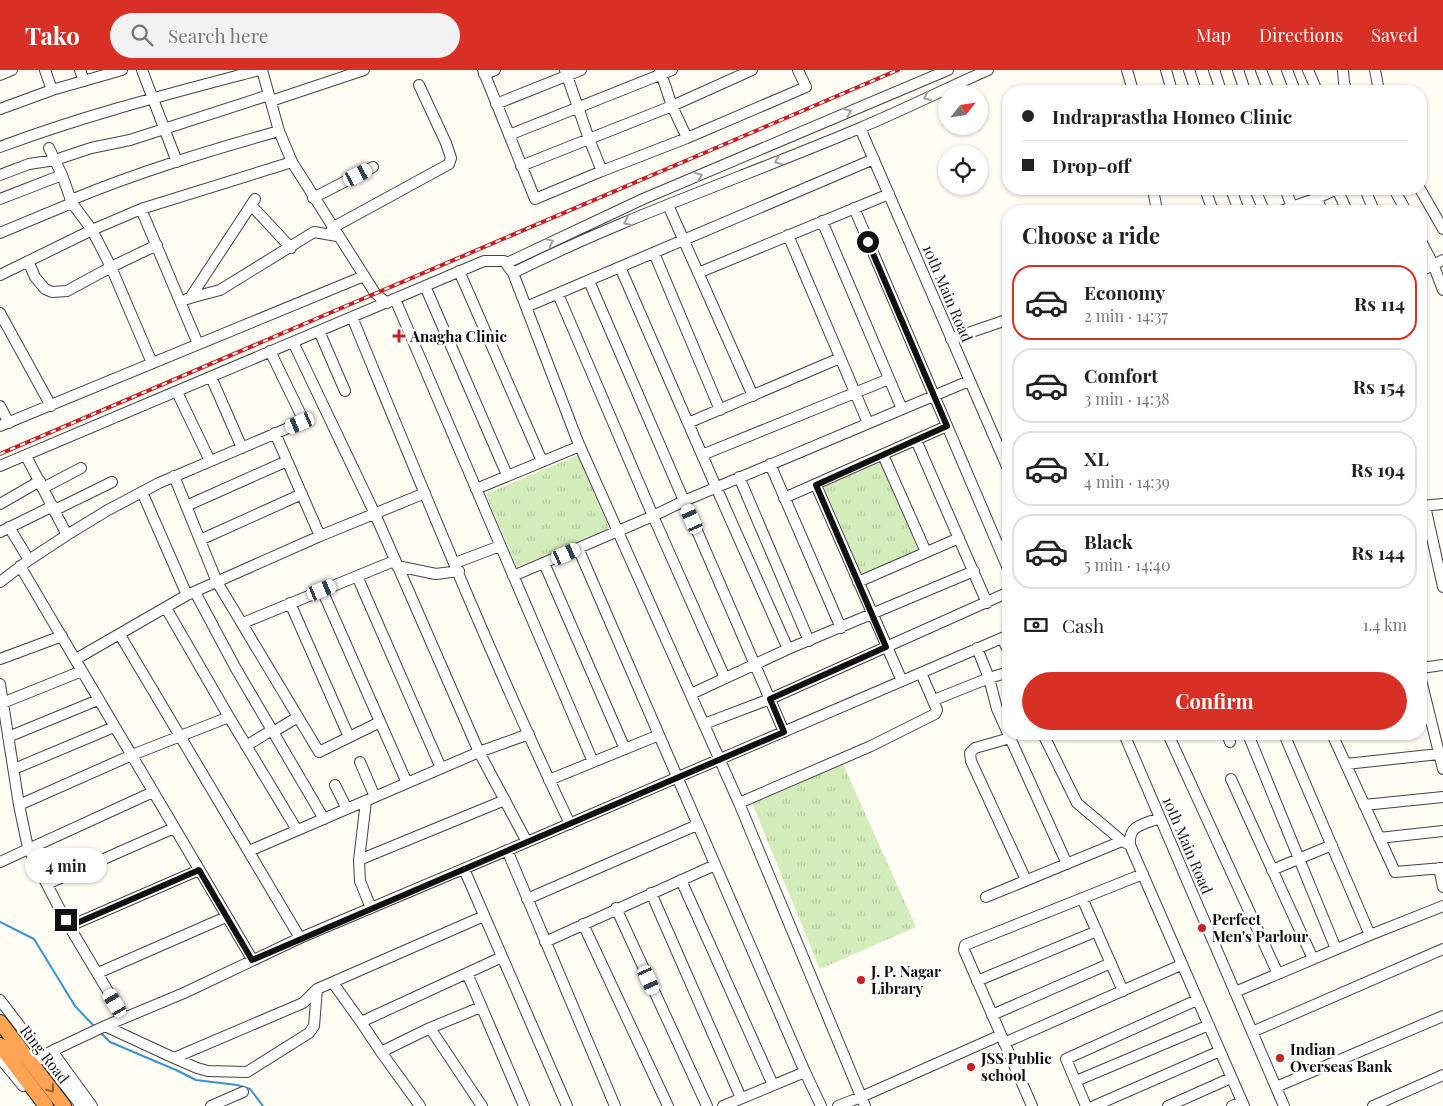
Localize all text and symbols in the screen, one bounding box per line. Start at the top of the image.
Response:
search box [110,13,460,58]
text: Tako [25,19,80,51]
icon: search [128,21,156,49]
text: Search here [168,22,268,48]
text: Map [1196,23,1231,47]
text: Directions [1259,23,1343,47]
text: Saved [1371,23,1418,47]
north arrow [938,85,988,135]
map controls [938,85,988,195]
one-way arrow [923,91,932,102]
text: Indraprastha Homeo Clinic [1052,103,1292,129]
one-way arrow [843,107,852,118]
button: locate [938,145,988,195]
text: Drop-off [1052,152,1130,178]
one-way arrow [774,154,783,165]
car [341,162,374,188]
one-way arrow [694,171,703,182]
one-way arrow [623,216,632,227]
text: Choose a ride [1022,220,1160,250]
route start [857,231,879,253]
one-way arrow [545,238,554,248]
street label: 10th Main Road [918,241,978,345]
text: Economy [1084,279,1165,305]
icon: car [1024,280,1069,325]
text: Rs 114 [1354,290,1405,316]
text: 2 min · 14:37 [1084,305,1168,326]
place label: Anagha Clinic [409,326,507,346]
marker: Anagha Clinic [392,329,406,343]
text: Comfort [1084,362,1158,388]
icon: car [1024,363,1069,408]
text: Rs 154 [1353,373,1405,399]
text: 3 min · 14:38 [1084,388,1169,409]
car [283,410,316,436]
text: XL [1084,445,1109,471]
icon: car [1024,446,1069,491]
text: Rs 194 [1351,456,1405,482]
text: 4 min · 14:39 [1084,471,1170,492]
car [679,502,704,536]
text: Black [1084,528,1133,554]
icon: car [1024,529,1069,574]
text: Rs 144 [1351,539,1405,565]
car [549,541,582,567]
text: 5 min · 14:40 [1084,554,1171,575]
car [305,577,338,603]
icon: cash [1022,611,1050,639]
text: Cash [1062,612,1104,638]
text: 1.4 km [1363,614,1407,635]
button: Confirm [1022,672,1407,730]
street label: 10th Main Road [1158,793,1218,897]
callout: 4 min [25,848,107,882]
text: 4 min [45,855,87,876]
route end [55,909,77,931]
place label: Perfect Men's Parlour [1212,909,1308,946]
marker: Perfect Men's Parlour [1196,922,1208,934]
place label: J. P. Nagar Library [870,961,941,998]
car [636,963,661,997]
marker: J. P. Nagar Library [855,974,867,986]
car [101,986,128,1020]
street label: Ring Road [16,1021,74,1087]
place label: Indian Overseas Bank [1290,1039,1392,1076]
place label: JSS Public school [980,1048,1052,1085]
marker: Indian Overseas Bank [1274,1052,1286,1064]
marker: JSS Public school [965,1061,977,1073]
one-way arrow [45,1083,54,1093]

